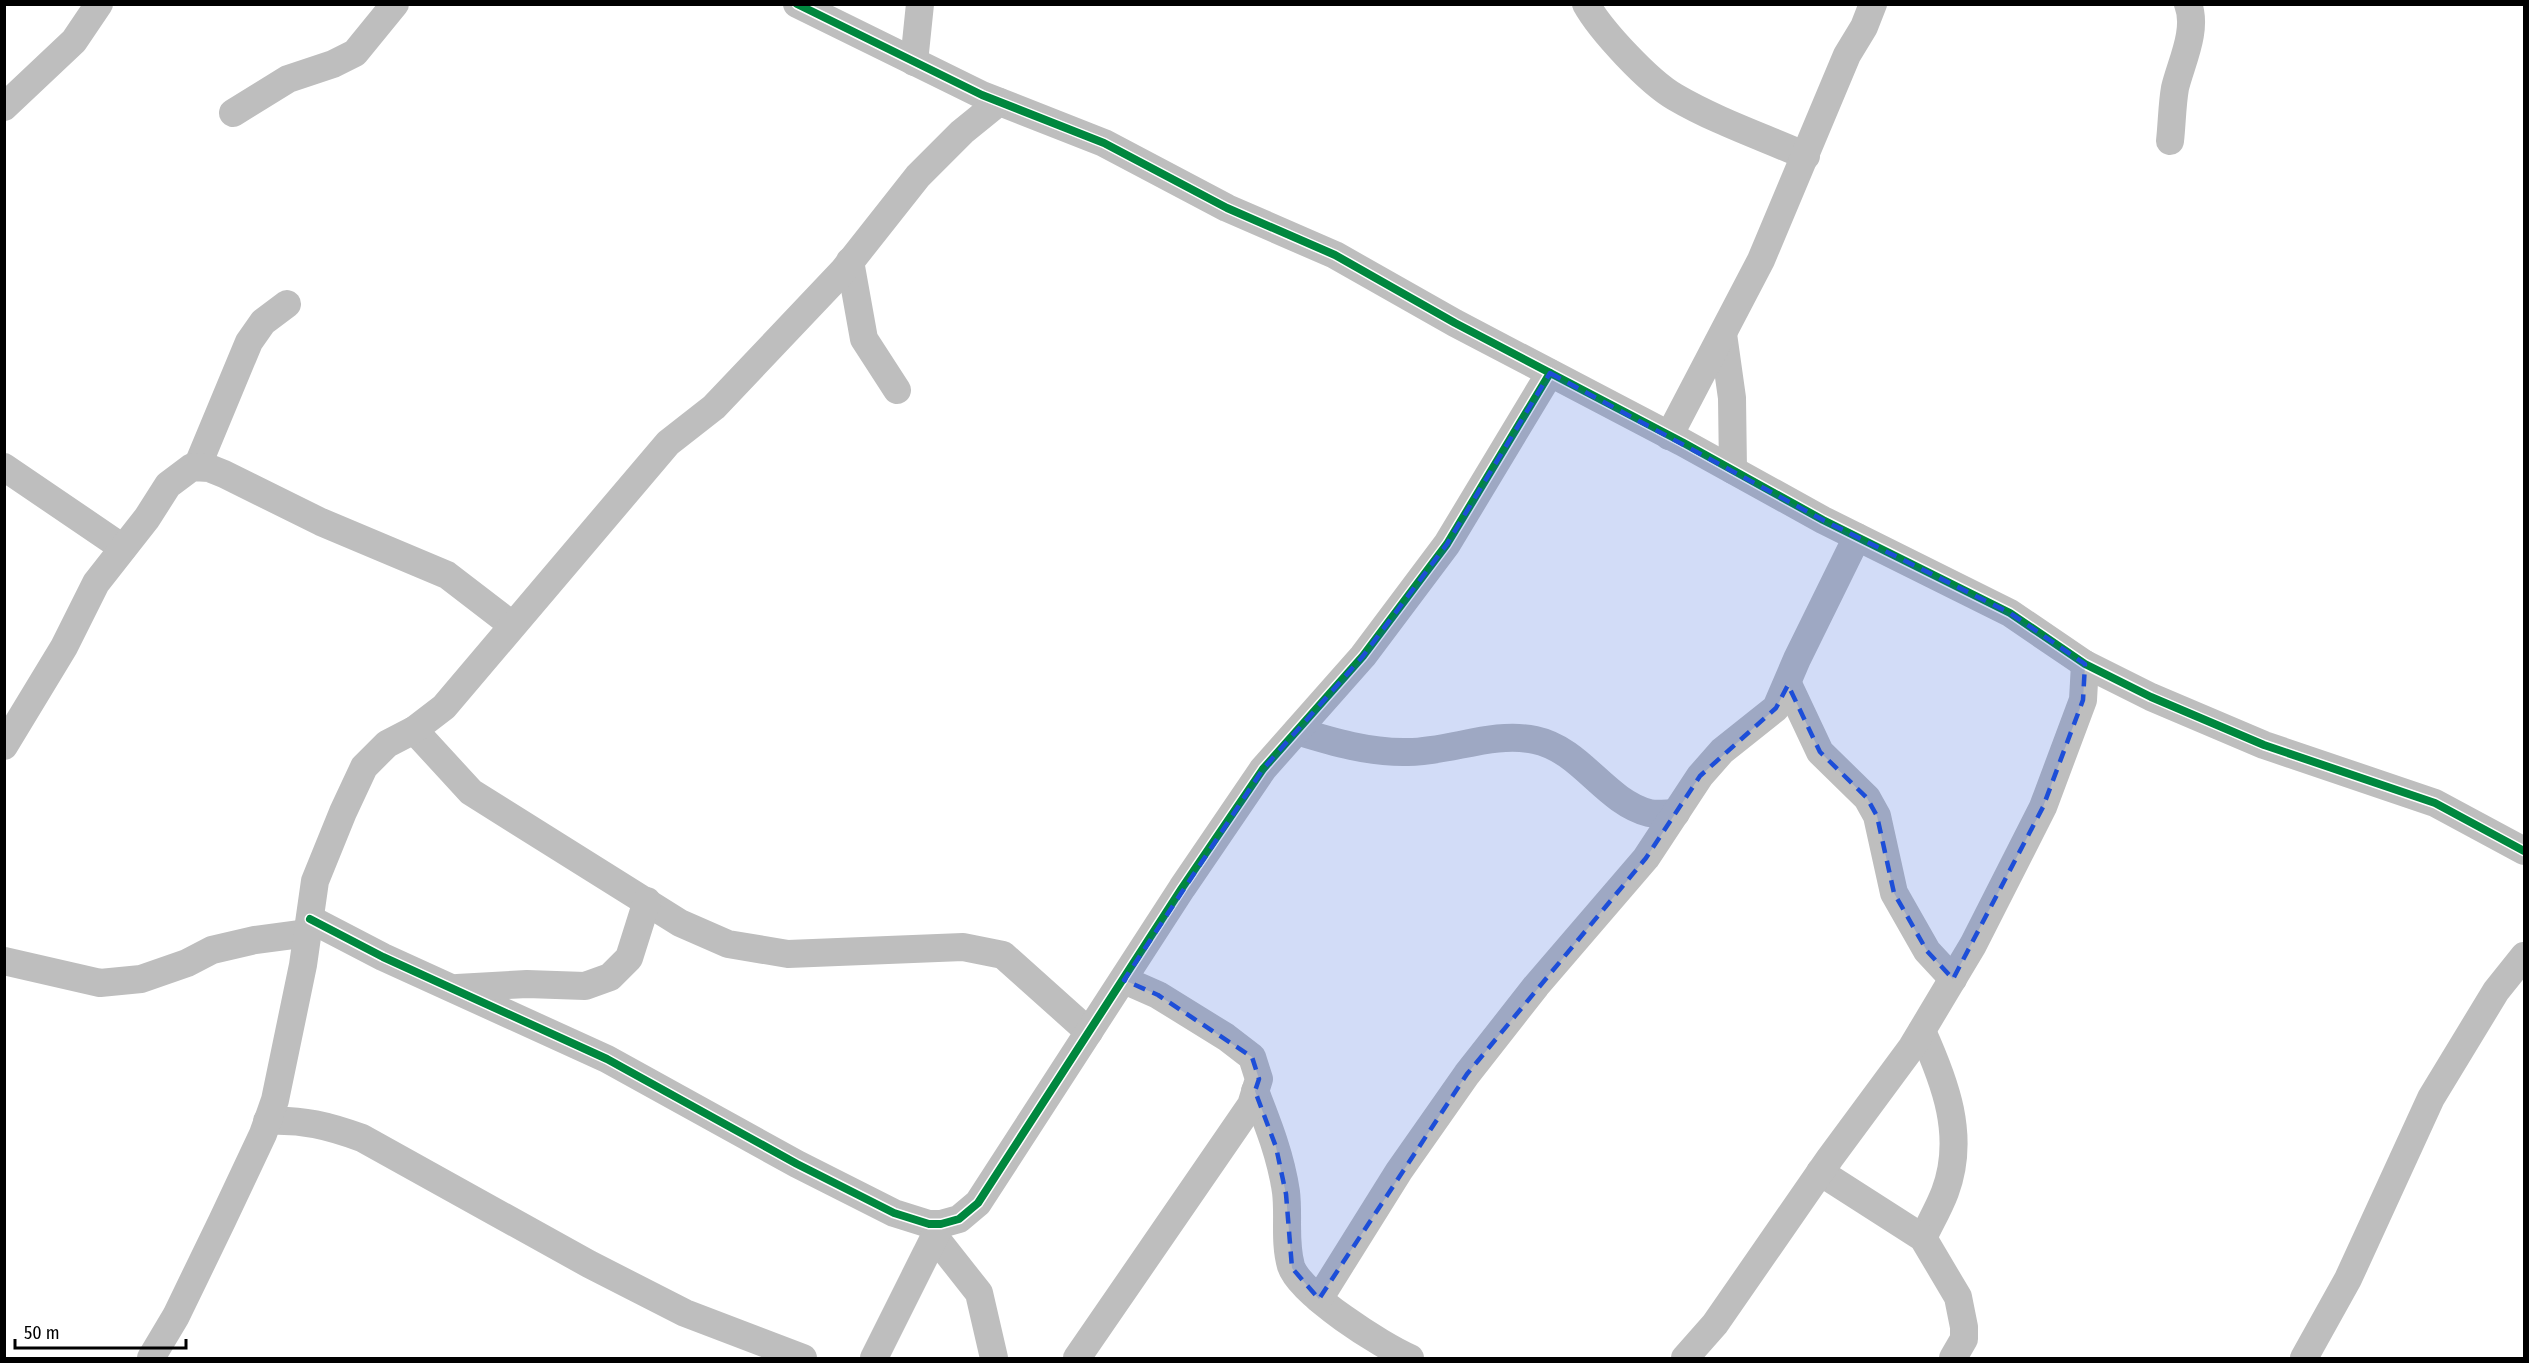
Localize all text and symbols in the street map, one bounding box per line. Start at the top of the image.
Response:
scale bar [15,1312,186,1350]
text: 50 m [24,1322,60,1344]

